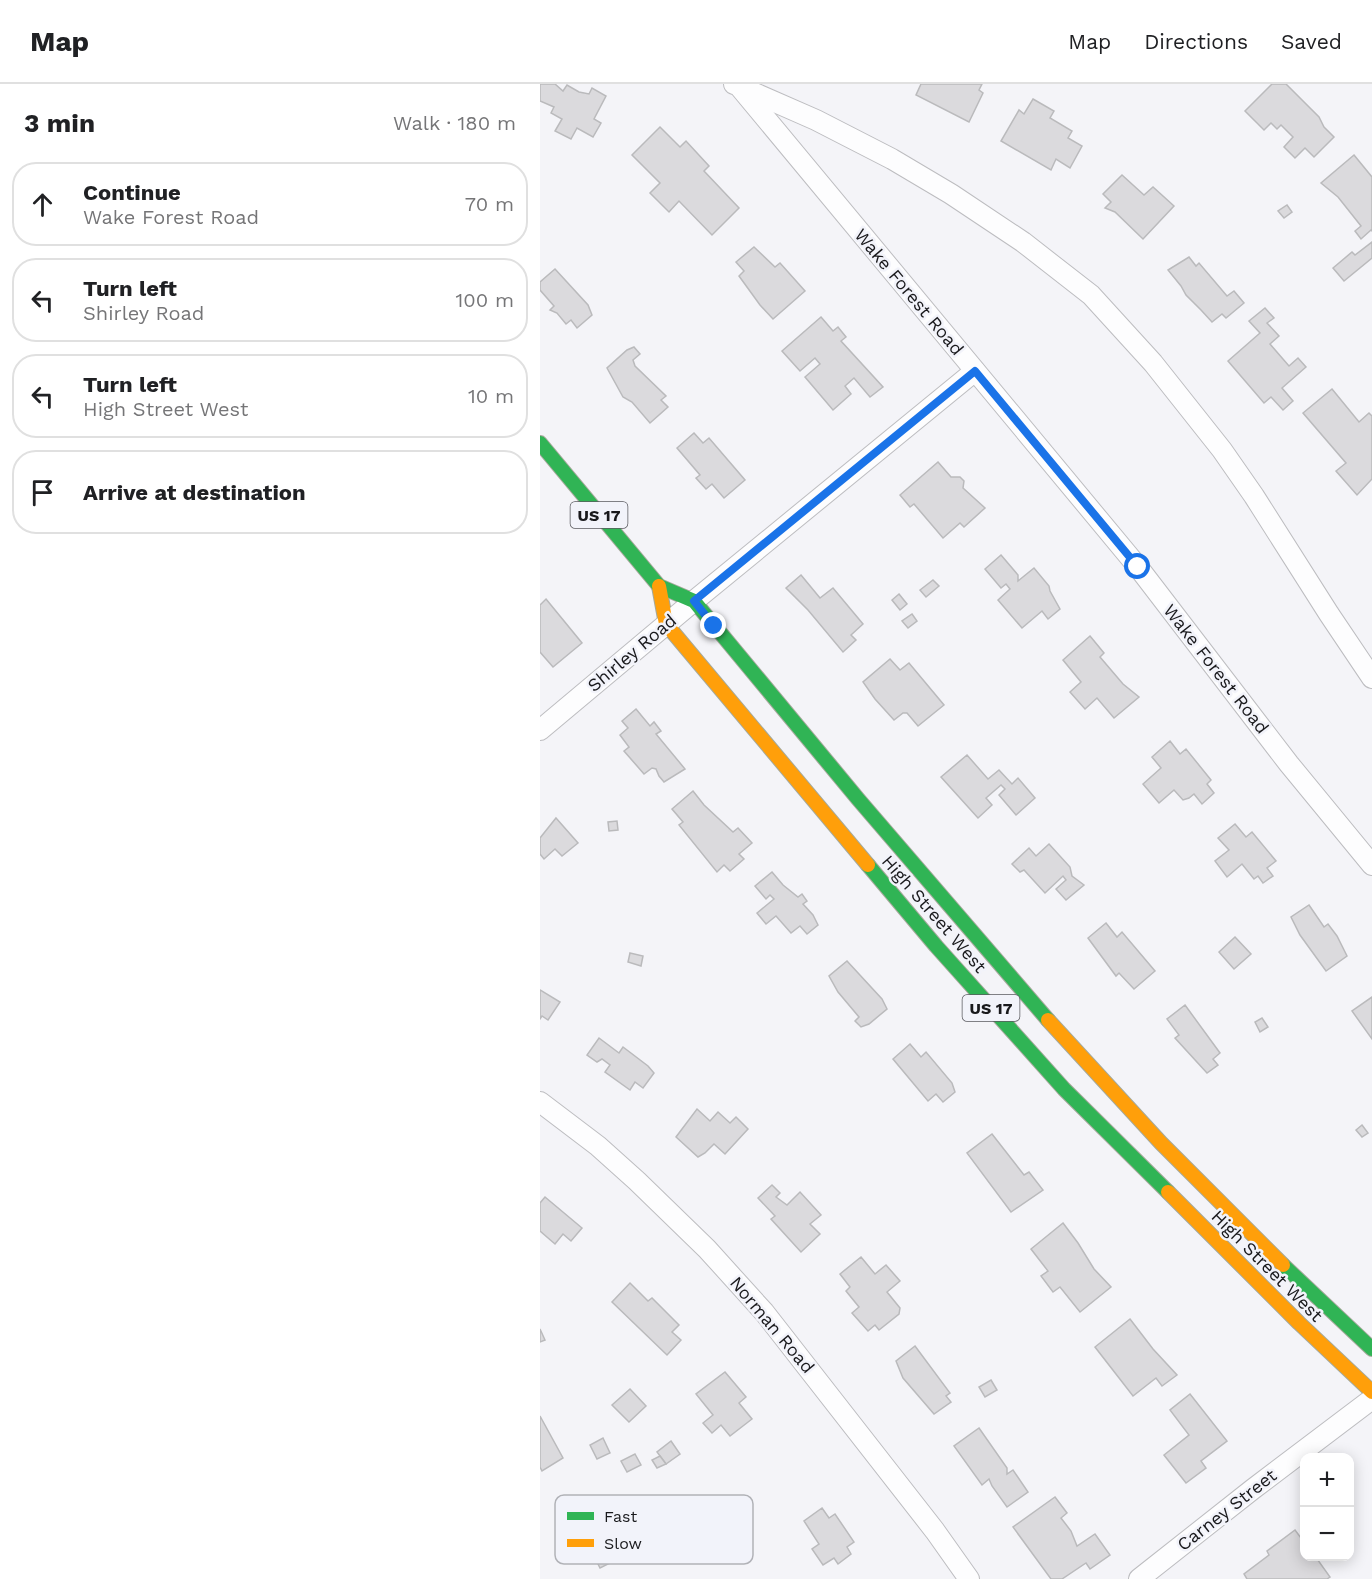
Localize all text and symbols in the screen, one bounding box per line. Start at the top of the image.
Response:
text: Map [30,25,89,58]
text: Map [1068,29,1111,54]
text: Directions [1144,29,1248,54]
text: Saved [1281,29,1342,54]
text: 3 min [24,108,95,138]
text: Walk · 180 m [393,111,516,135]
text: Continue [83,180,181,205]
icon: ahead [26,188,59,221]
text: 70 m [465,192,514,216]
text: Wake Forest Road [83,205,259,229]
street label: Wake Forest Road [850,224,968,359]
text: Turn left [83,276,177,301]
icon: left [26,284,59,317]
text: 100 m [455,288,514,312]
text: Shirley Road [83,301,204,325]
text: Turn left [83,372,177,397]
icon: left [26,380,59,413]
text: 10 m [468,384,514,408]
text: High Street West [83,397,248,421]
icon: arrive [26,476,59,509]
text: Arrive at destination [83,480,306,505]
road number: US 17 [571,502,628,528]
route start [1124,553,1150,579]
street label: Wake Forest Road [1159,600,1273,738]
street label: Shirley Road [583,609,680,696]
route end [700,612,726,638]
street label: High Street West [878,851,991,977]
road number: US 17 [962,995,1020,1021]
street label: High Street West [1207,1206,1328,1326]
street label: Norman Road [726,1272,819,1377]
map controls [1300,1453,1354,1561]
button: + [1300,1453,1354,1507]
street label: Carney Street [1173,1464,1281,1555]
legend [555,1495,753,1564]
text: Fast [604,1507,637,1526]
button: − [1300,1507,1354,1561]
text: Slow [604,1534,642,1553]

